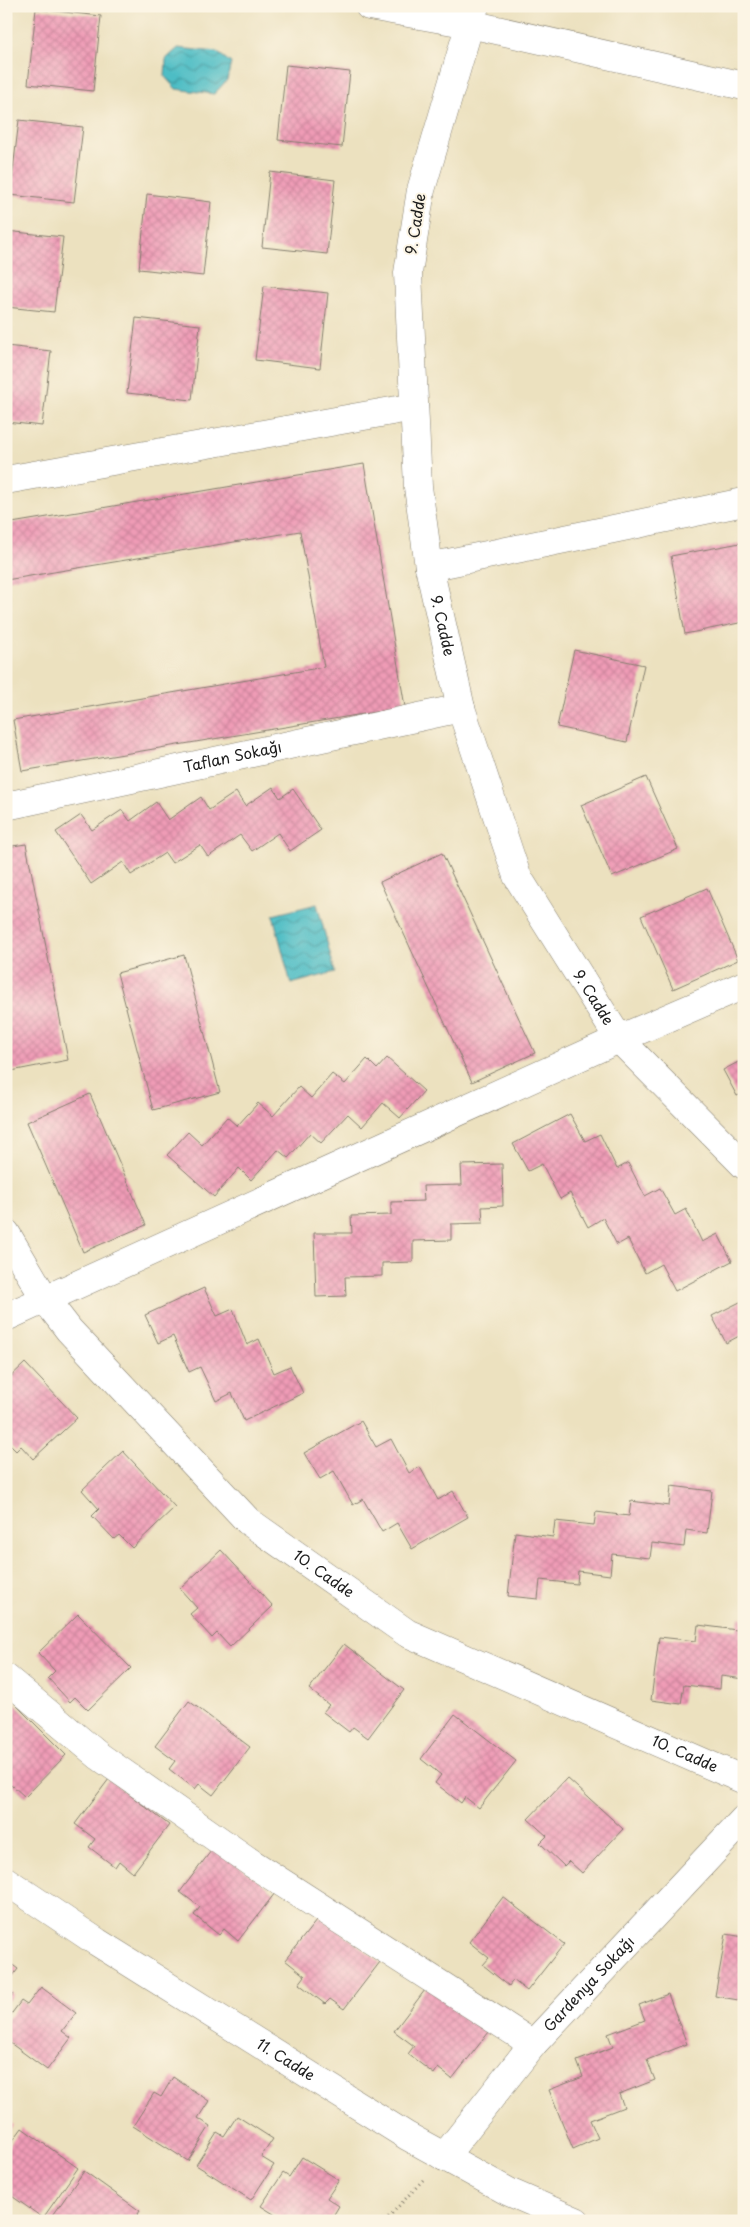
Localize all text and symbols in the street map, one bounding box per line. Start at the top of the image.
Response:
street label: 9. Cadde [398,191,431,256]
street label: 9. Cadde [426,593,462,658]
street label: Taflan Sokağı [181,734,284,777]
street label: 9. Cadde [568,965,621,1029]
street label: 10. Cadde [289,1543,360,1603]
street label: 10. Cadde [648,1728,722,1777]
street label: Gardenya Sokağı [537,1930,639,2036]
street label: 11. Cadde [253,2032,320,2086]

